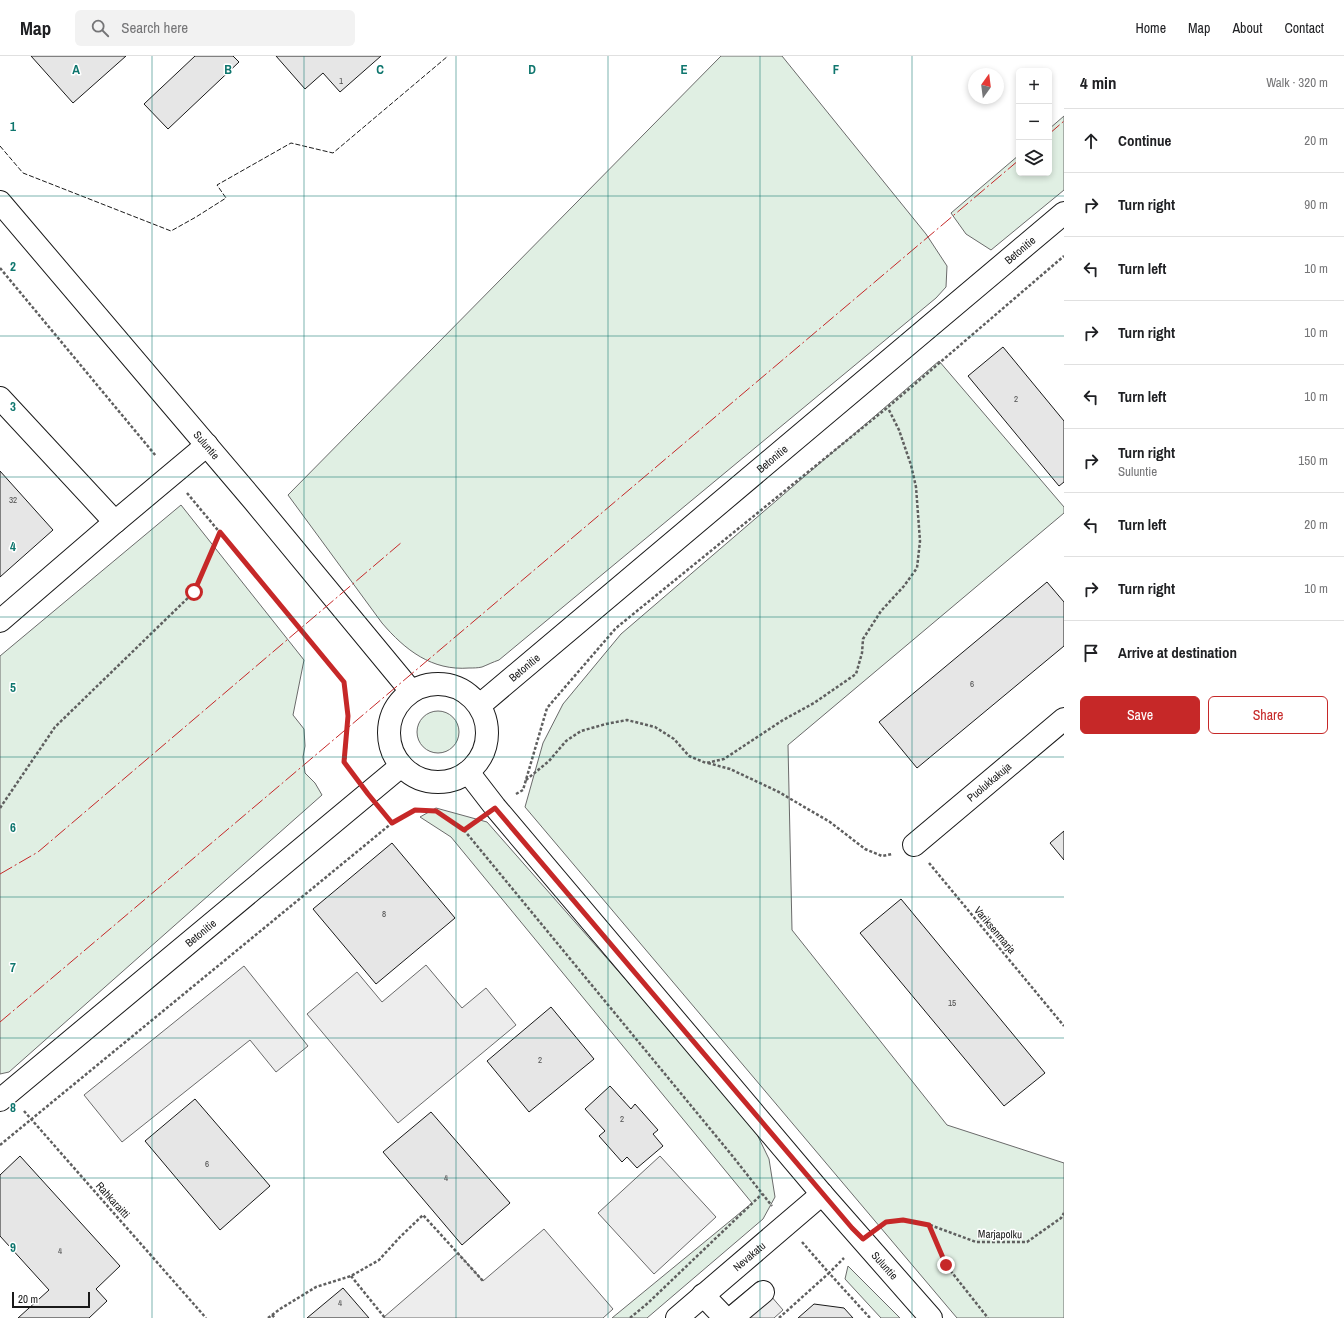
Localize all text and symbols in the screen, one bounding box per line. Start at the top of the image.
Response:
search box [75,10,355,46]
text: Map [20,15,51,41]
icon: search [89,17,111,39]
text: Search here [121,17,188,38]
text: Home [1135,19,1166,37]
text: Map [1188,19,1210,37]
text: About [1232,19,1262,37]
text: Contact [1284,19,1324,37]
text: A [72,61,80,78]
text: B [224,61,232,78]
text: C [376,61,384,78]
text: D [528,61,536,78]
text: E [680,61,688,78]
text: F [833,61,840,78]
north arrow [968,68,1004,104]
map controls [1016,68,1052,176]
button: + [1016,68,1052,104]
text: 4 min [1080,71,1116,94]
text: Walk · 320 m [1266,74,1328,91]
house number: 1 [339,75,343,87]
button: − [1016,104,1052,140]
text: 1 [10,118,16,135]
icon: ahead [1080,130,1102,152]
text: Continue [1118,130,1171,151]
text: 20 m [1304,132,1328,149]
button: layers [1016,140,1052,176]
icon: right [1080,194,1102,216]
text: Turn right [1118,194,1175,215]
text: 90 m [1304,196,1328,213]
street label: Betonitie [1002,233,1038,267]
text: 2 [10,258,16,275]
icon: left [1080,258,1102,280]
text: Turn left [1118,258,1166,279]
text: 10 m [1304,260,1328,277]
icon: right [1080,322,1102,344]
text: Turn right [1118,322,1175,343]
text: 10 m [1304,324,1328,341]
icon: left [1080,386,1102,408]
text: Turn left [1118,386,1166,407]
text: 10 m [1304,388,1328,405]
house number: 2 [1014,393,1018,405]
text: 3 [10,398,16,415]
street label: Suluntie [190,428,223,462]
street label: Betonitie [754,442,791,476]
text: Turn right [1118,442,1175,463]
icon: right [1080,450,1102,472]
text: 150 m [1298,452,1328,469]
text: Suluntie [1118,463,1157,480]
house number: 32 [9,494,17,506]
icon: left [1080,514,1102,536]
text: Turn left [1118,514,1166,535]
text: 20 m [1304,516,1328,533]
text: 4 [10,538,16,555]
icon: right [1080,578,1102,600]
text: Turn right [1118,578,1175,599]
text: 10 m [1304,580,1328,597]
route start [185,583,203,601]
icon: arrive [1080,642,1102,664]
text: Arrive at destination [1118,642,1237,663]
street label: Betonitie [506,651,543,685]
house number: 6 [970,678,974,690]
text: 5 [10,679,16,696]
button: Save [1080,696,1200,734]
button: Share [1208,696,1328,734]
street label: Puolukkakuja [964,759,1014,805]
text: 6 [10,819,16,836]
street label: Variksenmarja [971,903,1019,957]
house number: 8 [382,908,386,920]
street label: Betonitie [182,916,219,950]
text: 7 [10,959,16,976]
house number: 15 [948,997,956,1009]
house number: 2 [538,1054,542,1066]
text: 8 [10,1099,16,1116]
house number: 2 [620,1113,624,1125]
house number: 6 [205,1158,209,1170]
house number: 4 [444,1172,448,1184]
street label: Rahkaraitti [93,1179,133,1221]
street label: Marjapolku [978,1227,1022,1241]
text: 9 [10,1239,16,1256]
street label: Nevakatu [730,1239,768,1274]
house number: 4 [58,1245,62,1257]
street label: Suluntie [869,1248,901,1283]
route end [937,1256,955,1274]
scale bar [12,1290,90,1309]
text: 20 m [18,1292,38,1306]
house number: 4 [338,1297,342,1309]

